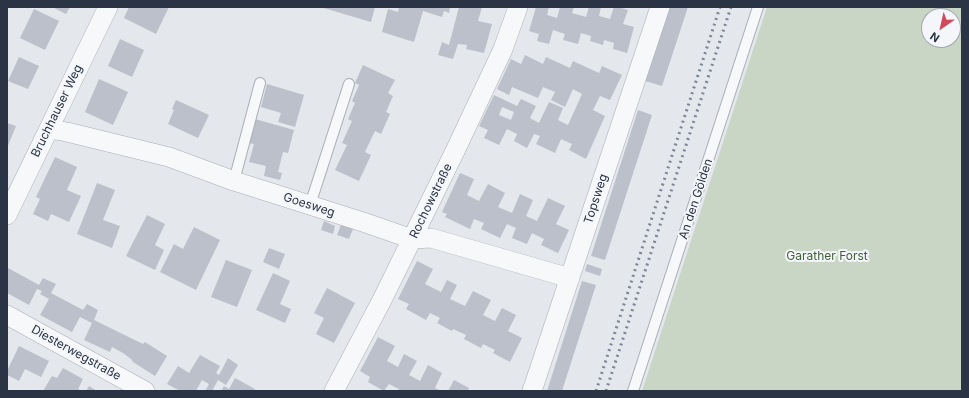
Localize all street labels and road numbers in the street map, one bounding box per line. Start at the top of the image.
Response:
street label: Bruchhauser Weg [28,62,86,160]
street label: An den Gölden [676,157,716,241]
street label: Rochowstraße [407,161,455,241]
street label: Topsweg [581,172,611,226]
street label: Goesweg [281,190,337,220]
street label: Diesterwegstraße [29,322,123,384]

